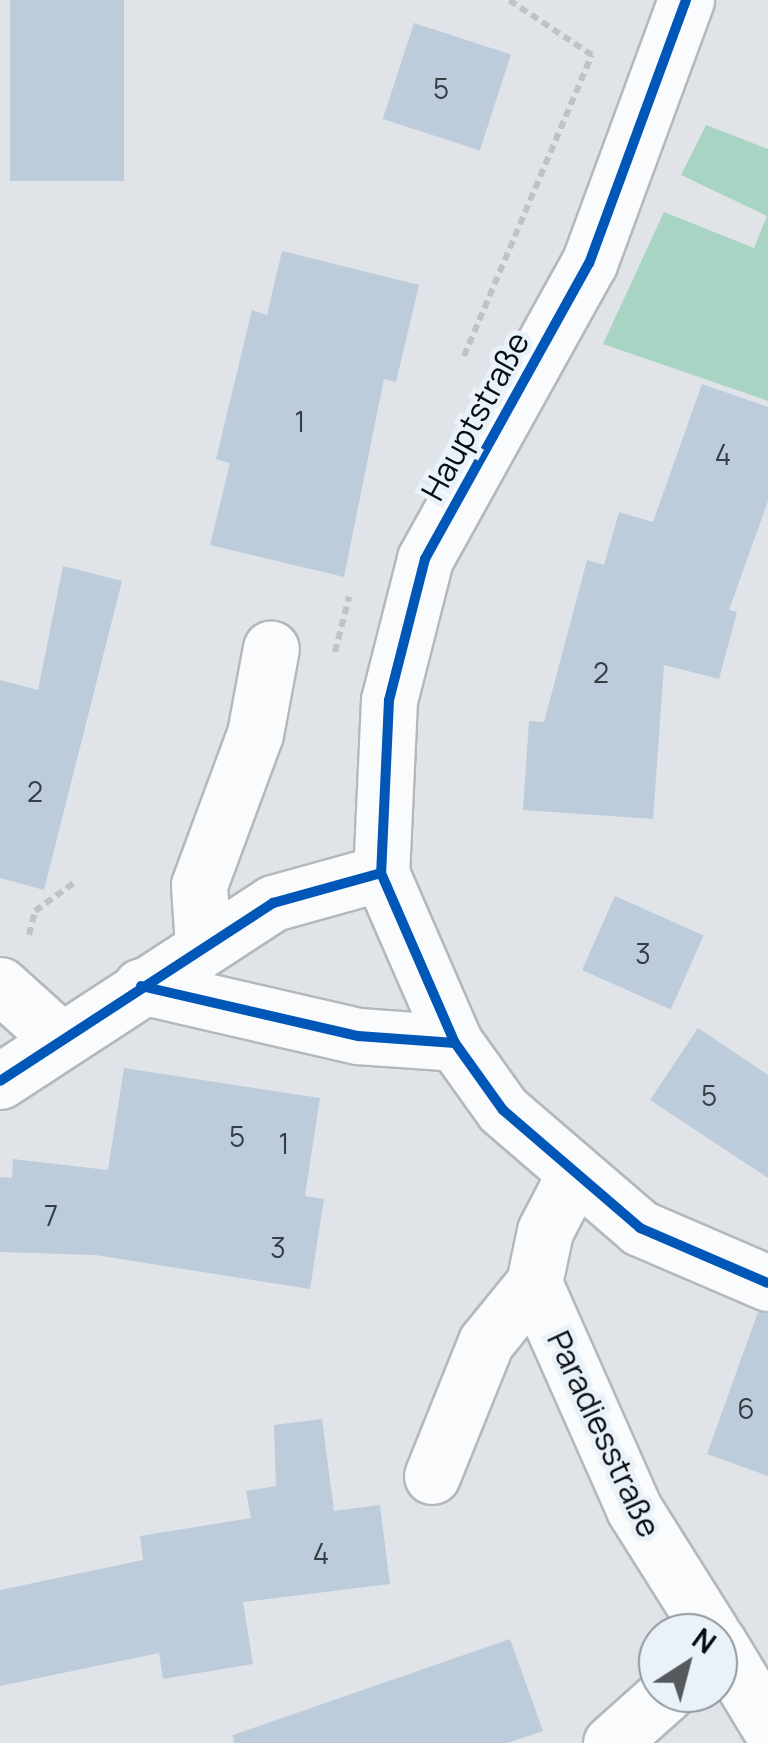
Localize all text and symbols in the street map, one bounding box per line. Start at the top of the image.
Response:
house number: 5 [433,71,449,105]
street label: Hauptstraße [413,325,537,507]
house number: 1 [295,404,305,438]
house number: 4 [715,437,731,471]
house number: 2 [593,655,609,689]
house number: 2 [27,774,43,808]
house number: 3 [635,936,651,970]
house number: 5 [701,1078,717,1112]
house number: 5 [229,1119,245,1153]
house number: 1 [279,1126,289,1160]
house number: 7 [44,1198,58,1232]
house number: 3 [270,1230,286,1264]
street label: Paradiesstraße [539,1325,669,1543]
house number: 6 [737,1391,755,1425]
house number: 4 [313,1536,329,1570]
north arrow [638,1613,738,1713]
text: N [685,1619,724,1662]

